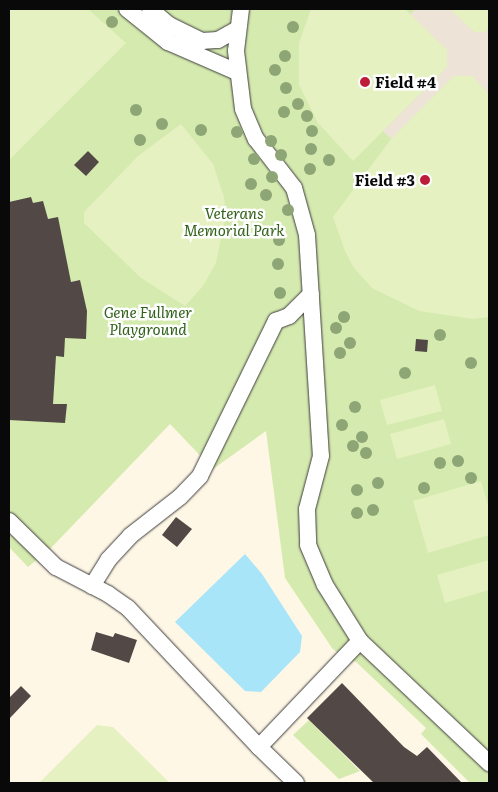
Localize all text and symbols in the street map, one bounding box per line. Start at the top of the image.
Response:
place label: Field #4 [375,73,436,91]
marker: Field #4 [359,76,371,88]
place label: Field #3 [355,171,415,189]
marker: Field #3 [419,174,431,186]
park label: Veterans Memorial Park [184,203,284,238]
park label: Gene Fullmer Playground [104,302,192,337]

